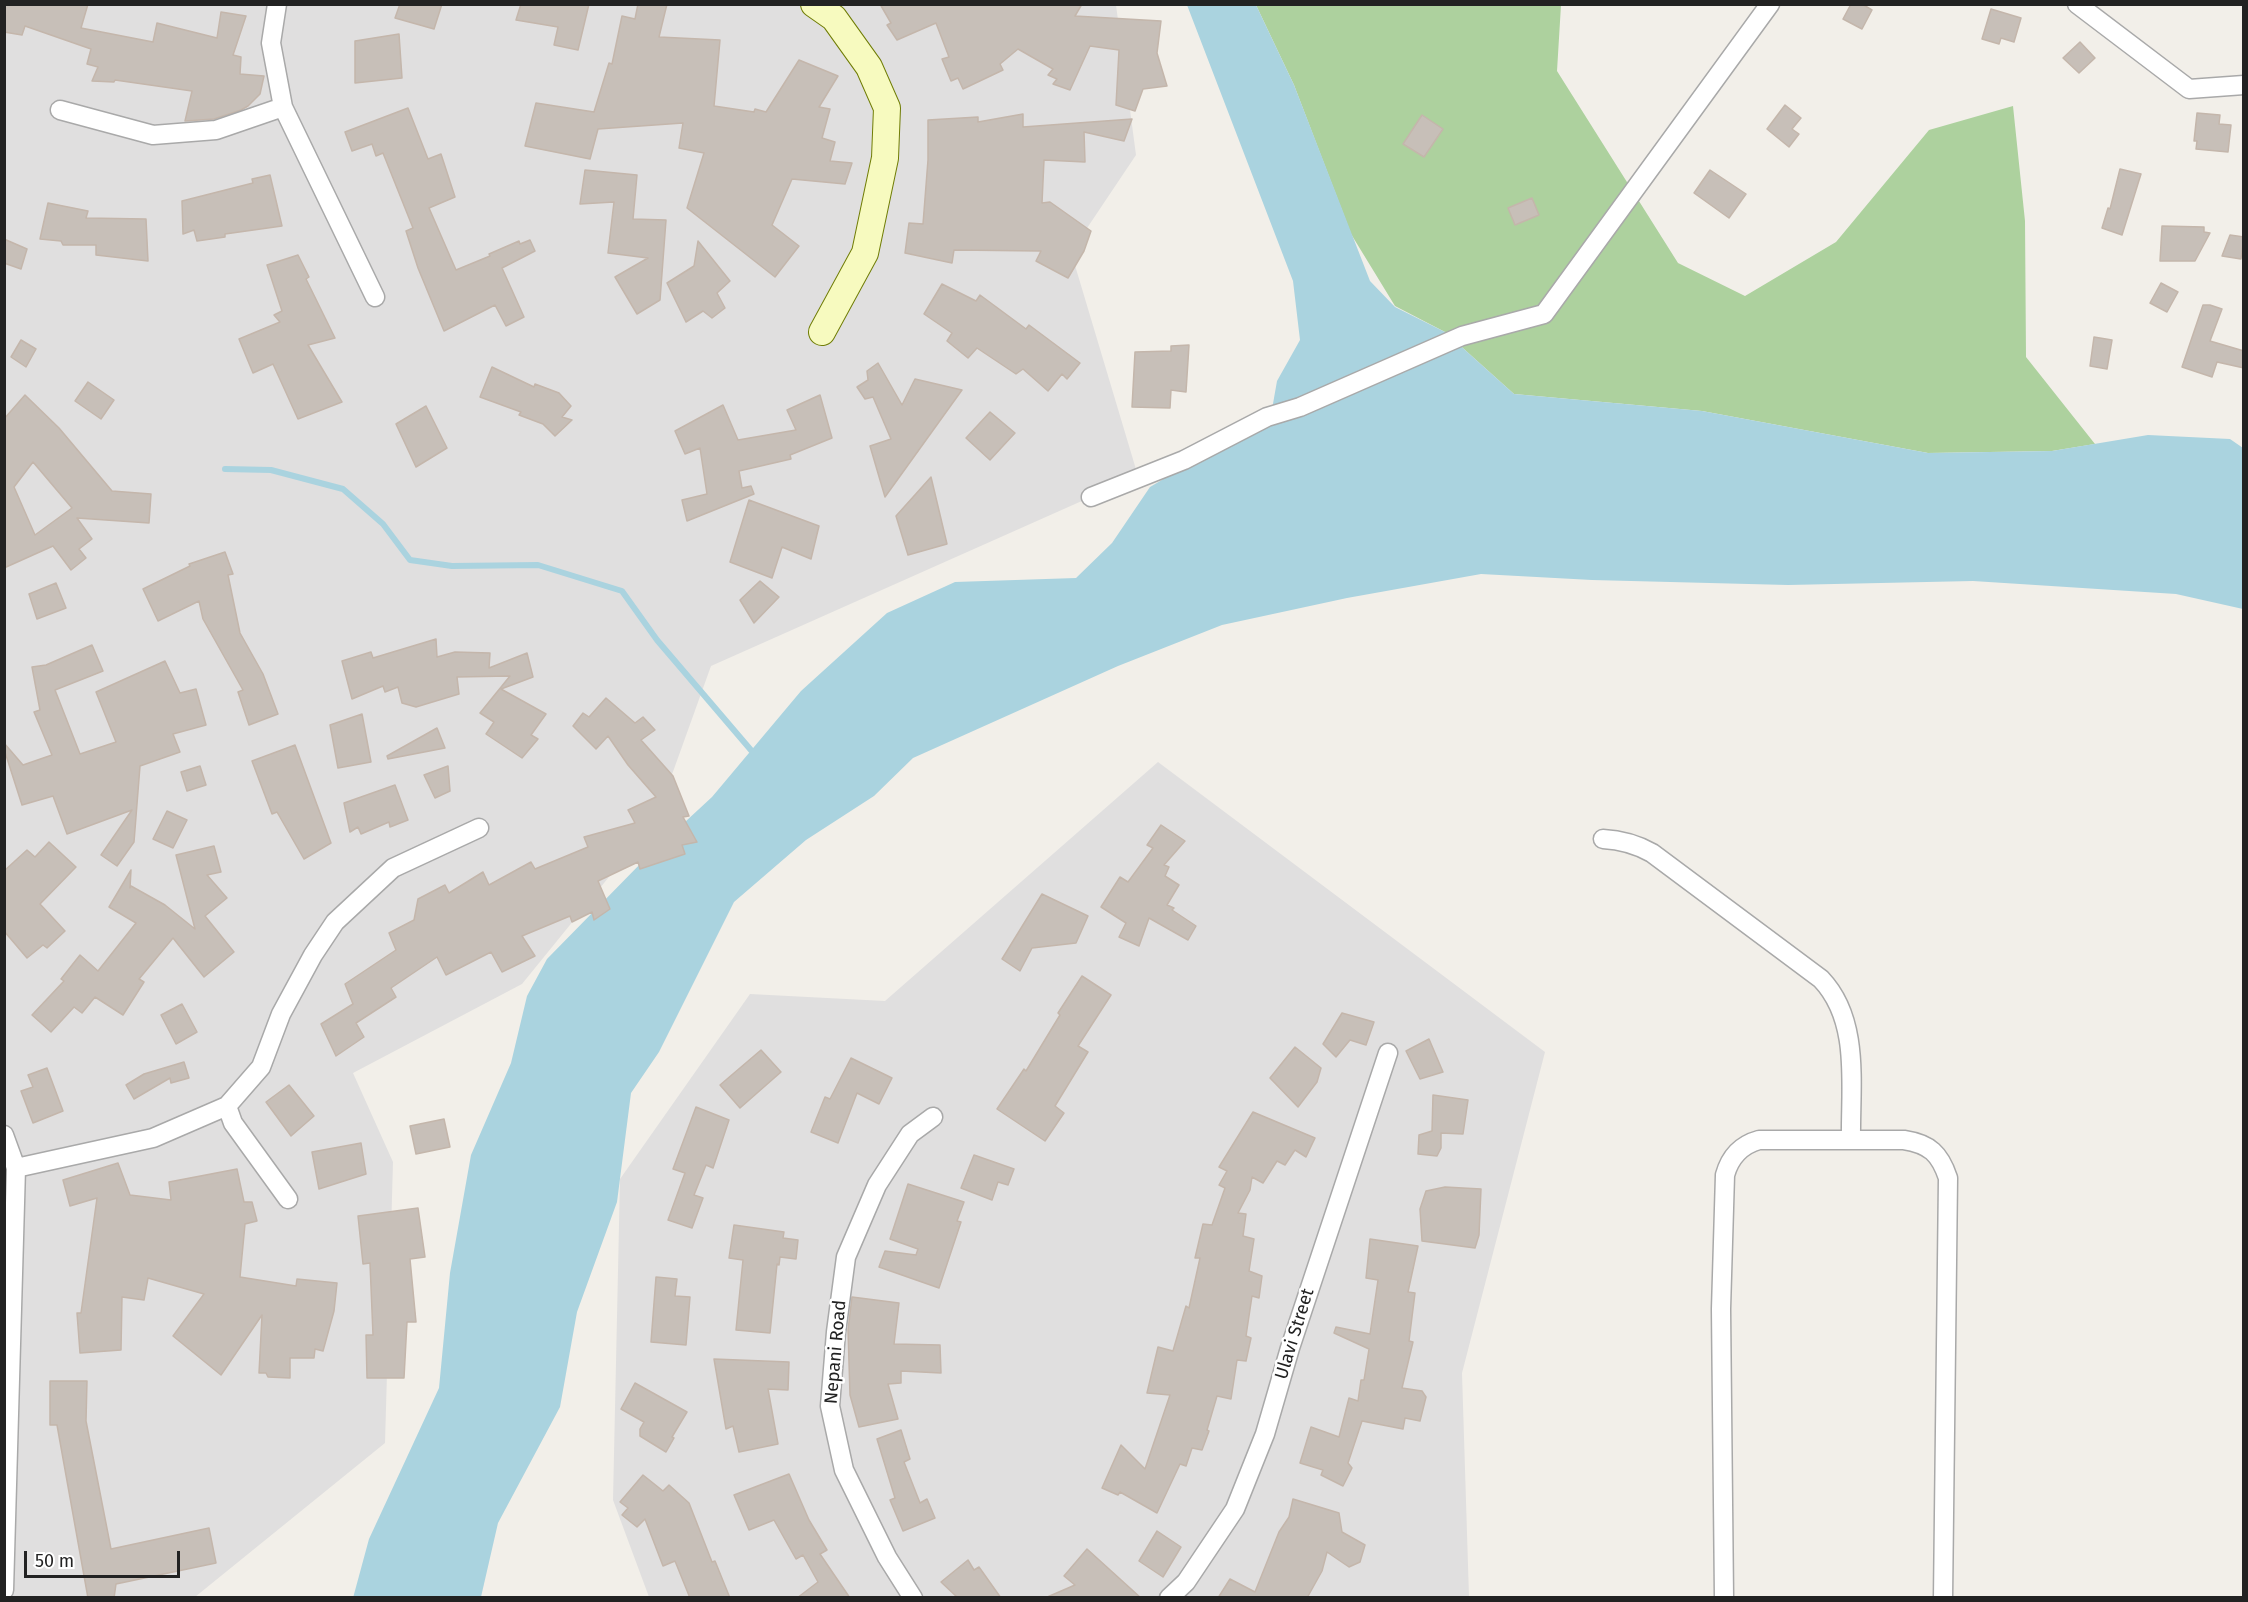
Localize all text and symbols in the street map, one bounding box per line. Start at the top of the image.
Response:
street label: Ulavi Street [1271,1286,1319,1382]
street label: Nepani Road [821,1299,851,1405]
scale bar [27,1539,183,1577]
text: 50 m [35,1550,74,1572]

